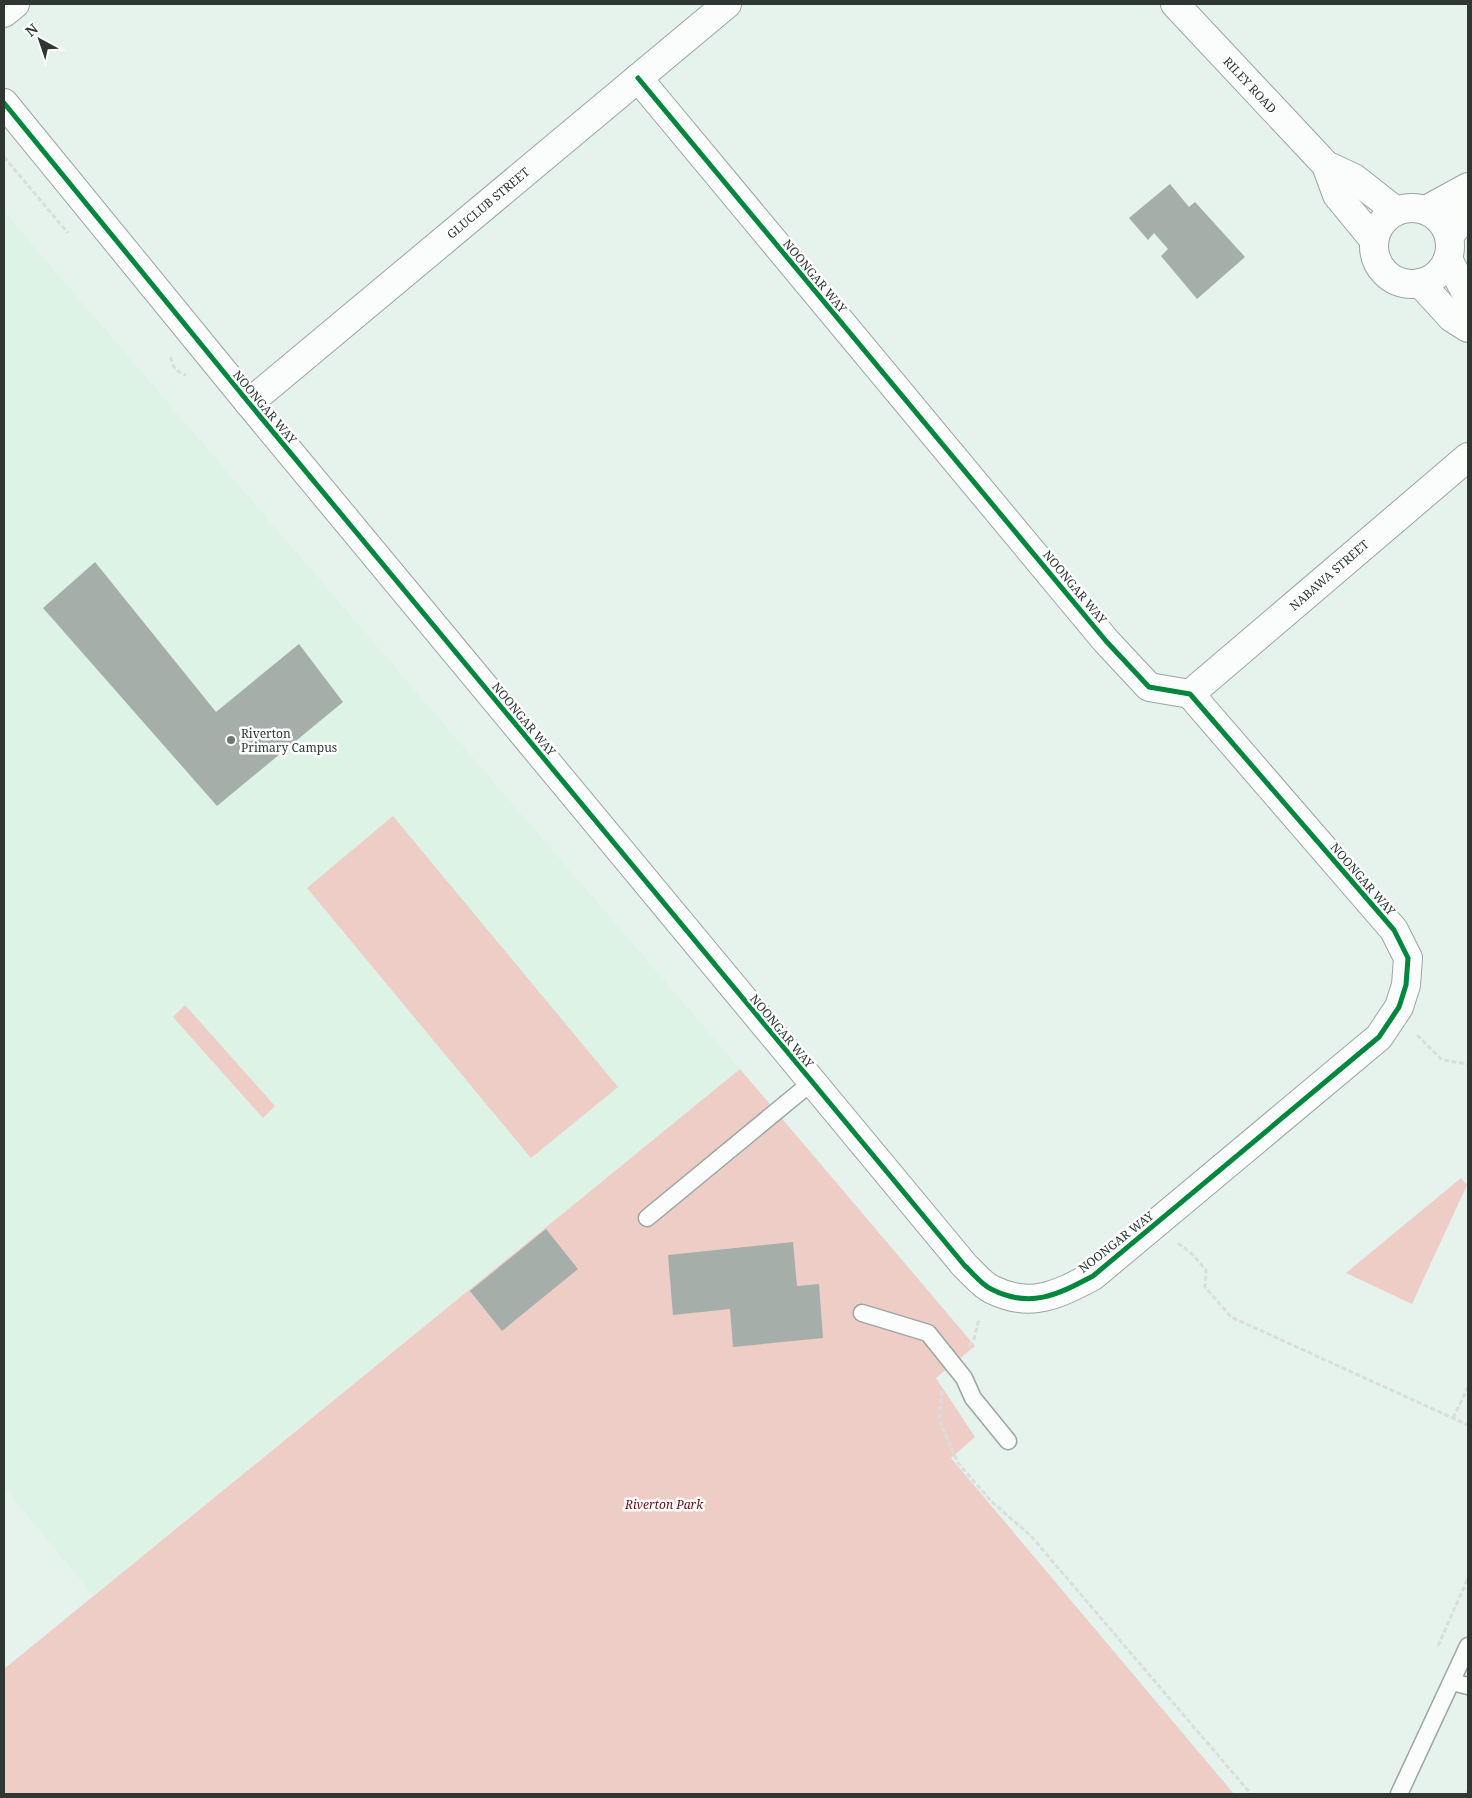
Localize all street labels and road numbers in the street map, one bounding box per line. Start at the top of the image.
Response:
street label: RILEY ROAD [1220,53,1281,117]
street label: GLUCLUB STREET [443,163,533,243]
street label: NOONGAR WAY [779,236,851,317]
street label: NOONGAR WAY [229,367,301,448]
street label: NABAWA STREET [1286,535,1373,614]
street label: NOONGAR WAY [1039,547,1111,628]
street label: NOONGAR WAY [488,679,560,760]
street label: NOONGAR WAY [1327,839,1400,919]
street label: NOONGAR WAY [746,991,818,1072]
street label: NOONGAR WAY [1075,1207,1157,1277]

